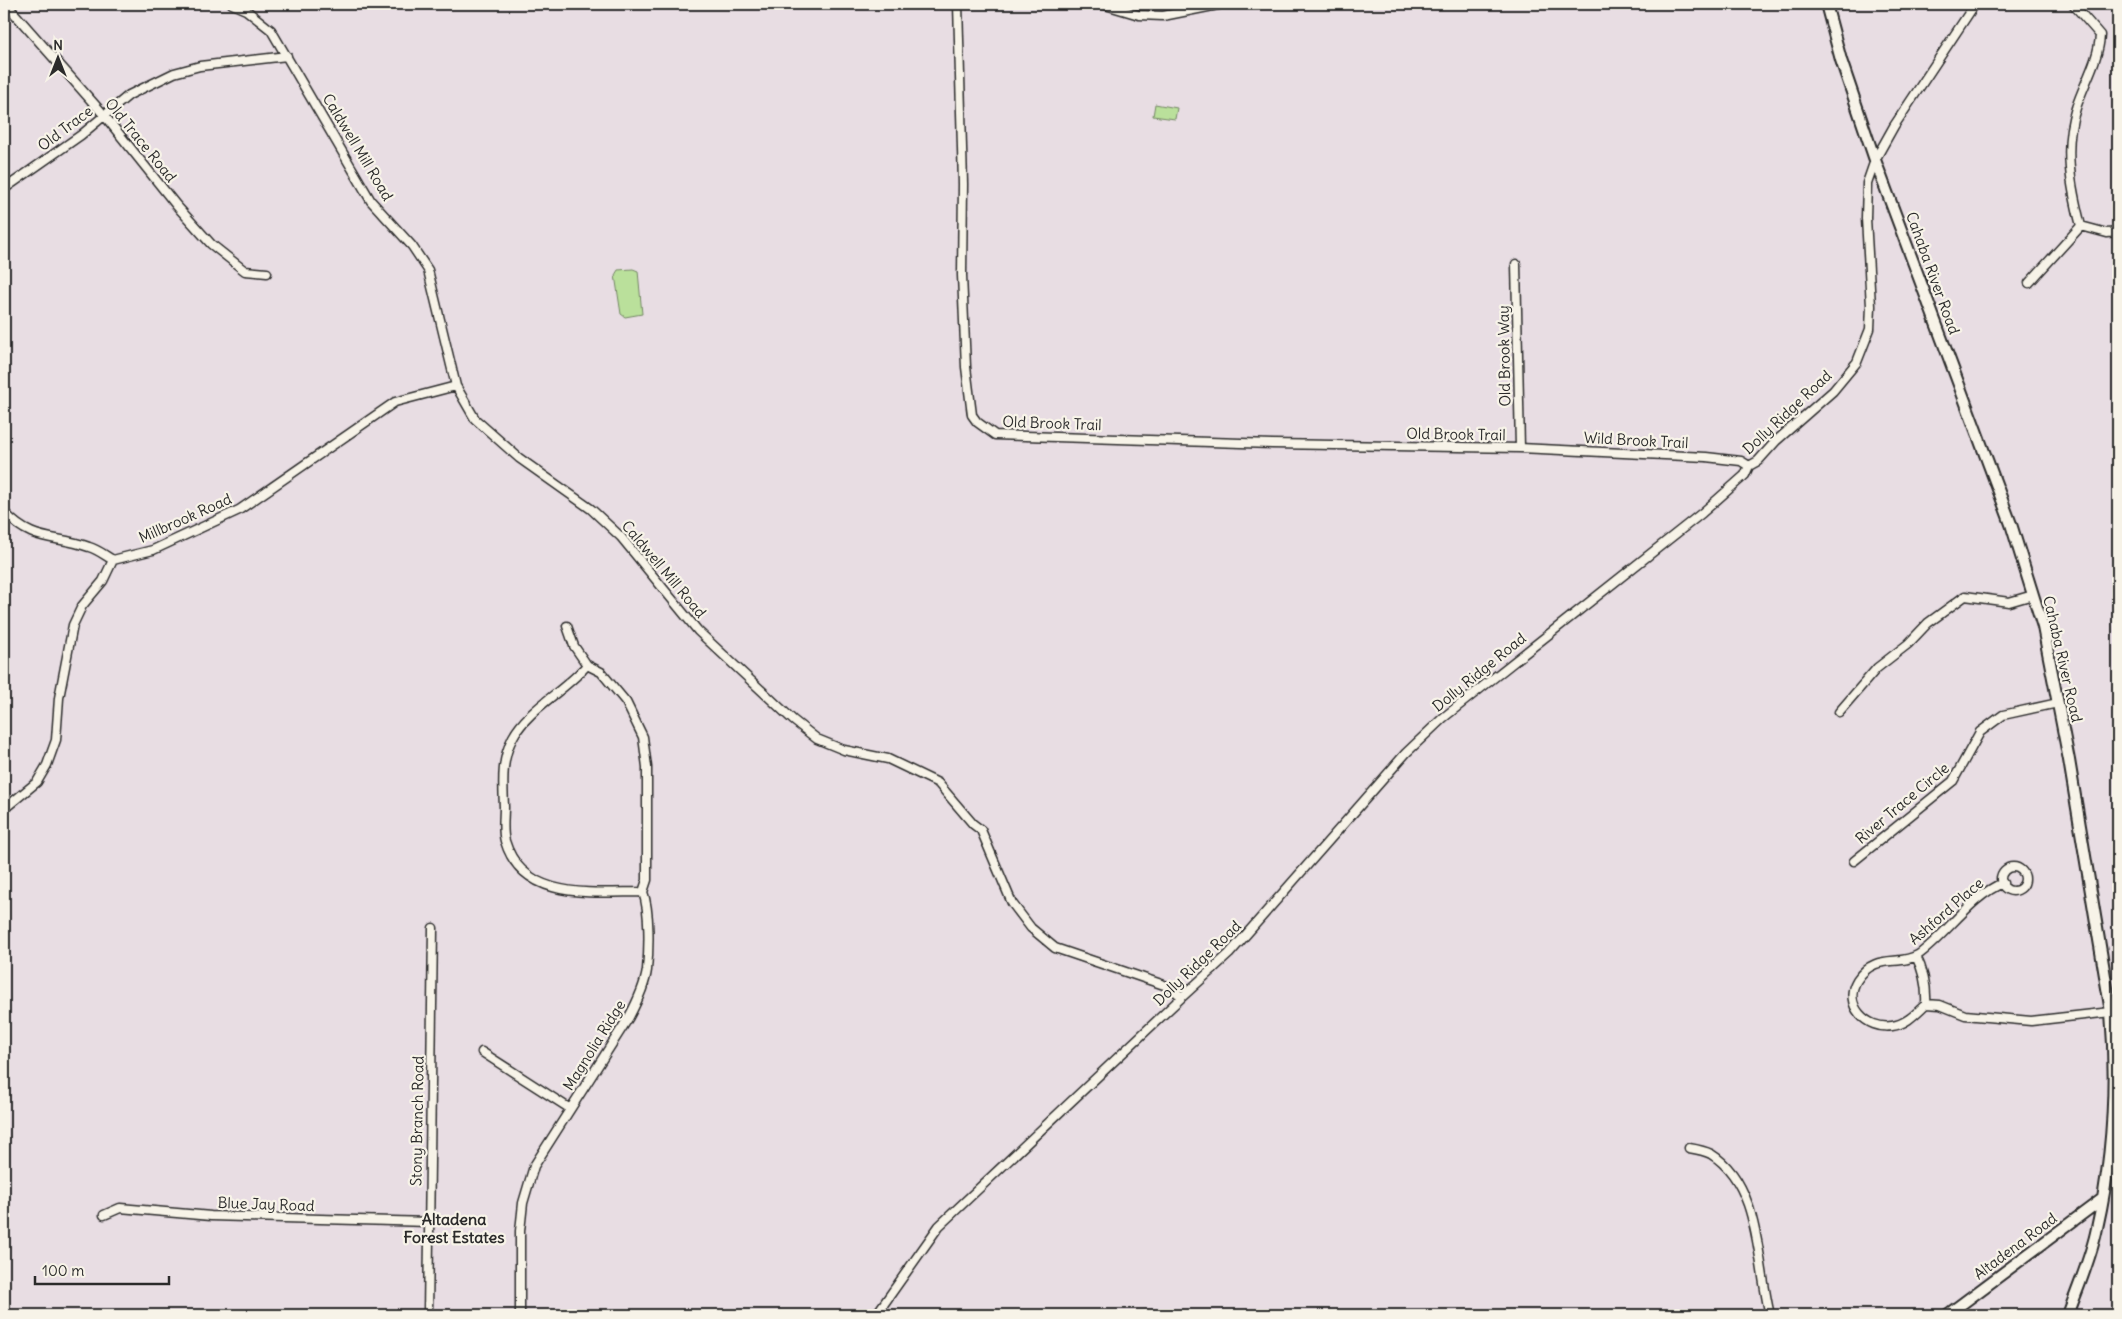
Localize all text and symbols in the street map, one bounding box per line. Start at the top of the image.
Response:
north arrow [32,32,82,82]
text: N [53,36,63,54]
street label: Caldwell Mill Road [319,90,398,204]
street label: Old Trace Road [101,94,181,186]
street label: Old Trace [34,101,96,155]
street label: Cahaba River Road [1902,209,1964,337]
street label: Old Brook Way [1494,305,1514,407]
street label: Dolly Ridge Road [1739,366,1836,458]
street label: Old Brook Trail [1002,412,1102,434]
street label: Old Brook Trail [1406,424,1506,444]
street label: Wild Brook Trail [1583,428,1689,452]
street label: Millbrook Road [136,489,235,547]
street label: Caldwell Mill Road [618,516,710,622]
street label: Cahaba River Road [2039,594,2087,724]
street label: Dolly Ridge Road [1428,628,1530,716]
street label: River Trace Circle [1851,758,1953,848]
street label: Ashford Place [1905,873,1987,949]
street label: Dolly Ridge Road [1149,916,1245,1010]
street label: Magnolia Ridge [559,996,629,1094]
street label: Stony Branch Road [406,1056,428,1186]
street label: Blue Jay Road [217,1193,315,1215]
street label: Altadena Road [1970,1208,2061,1283]
district label: Altadena Forest Estates [404,1209,504,1247]
scale bar [35,1254,169,1286]
text: 100 m [42,1261,84,1280]

